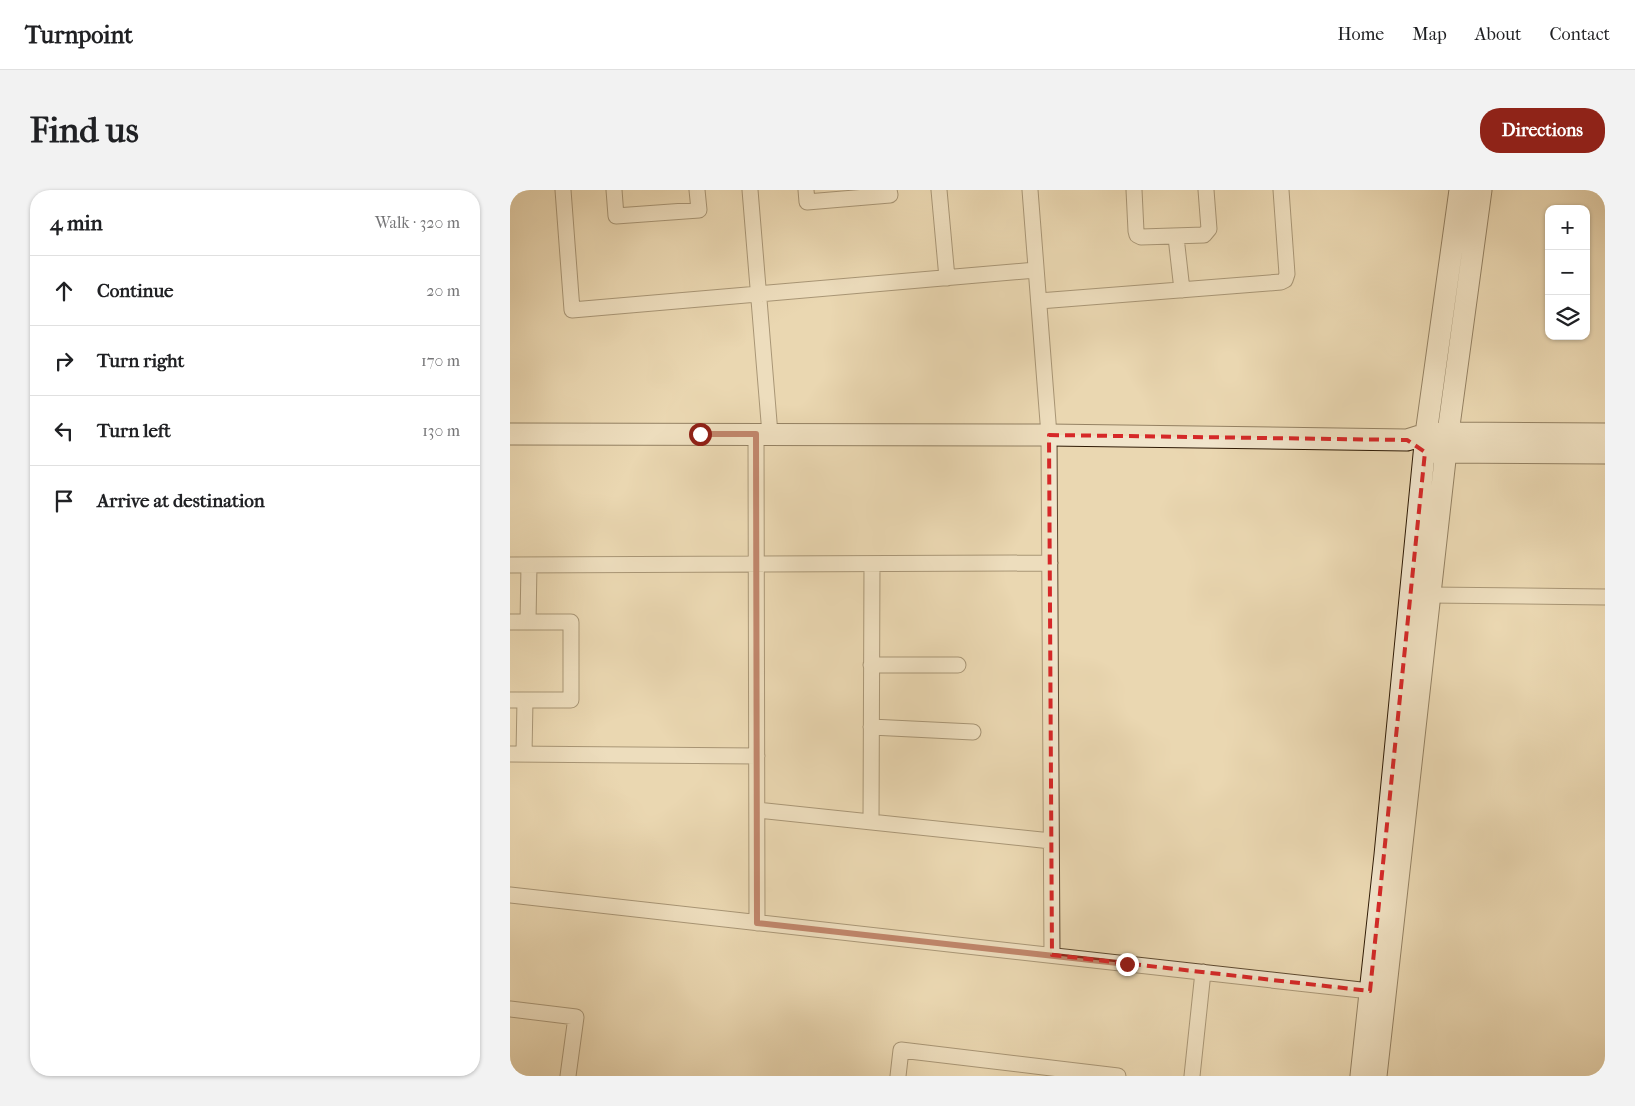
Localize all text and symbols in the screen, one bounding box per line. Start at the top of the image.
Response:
text: Turnpoint [25,21,133,49]
text: Home [1337,24,1384,45]
text: Map [1412,24,1447,45]
text: About [1475,24,1521,45]
text: Contact [1549,24,1610,45]
button: Directions [1480,108,1605,153]
text: Find us [30,110,139,151]
map controls [1545,205,1590,340]
button: + [1545,205,1590,250]
text: 4 min [50,211,103,235]
text: Walk · 320 m [375,213,460,232]
button: − [1545,250,1590,295]
icon: ahead [50,277,78,305]
text: Continue [97,280,173,302]
text: 20 m [426,281,460,300]
button: layers [1545,295,1590,340]
icon: right [50,347,78,375]
text: Turn right [97,350,184,372]
text: 170 m [421,351,460,370]
icon: left [50,417,78,445]
text: Turn left [97,420,171,442]
text: 130 m [422,421,460,440]
route start [689,423,712,446]
icon: arrive [50,487,78,515]
text: Arrive at destination [97,490,265,512]
route end [1116,953,1139,976]

